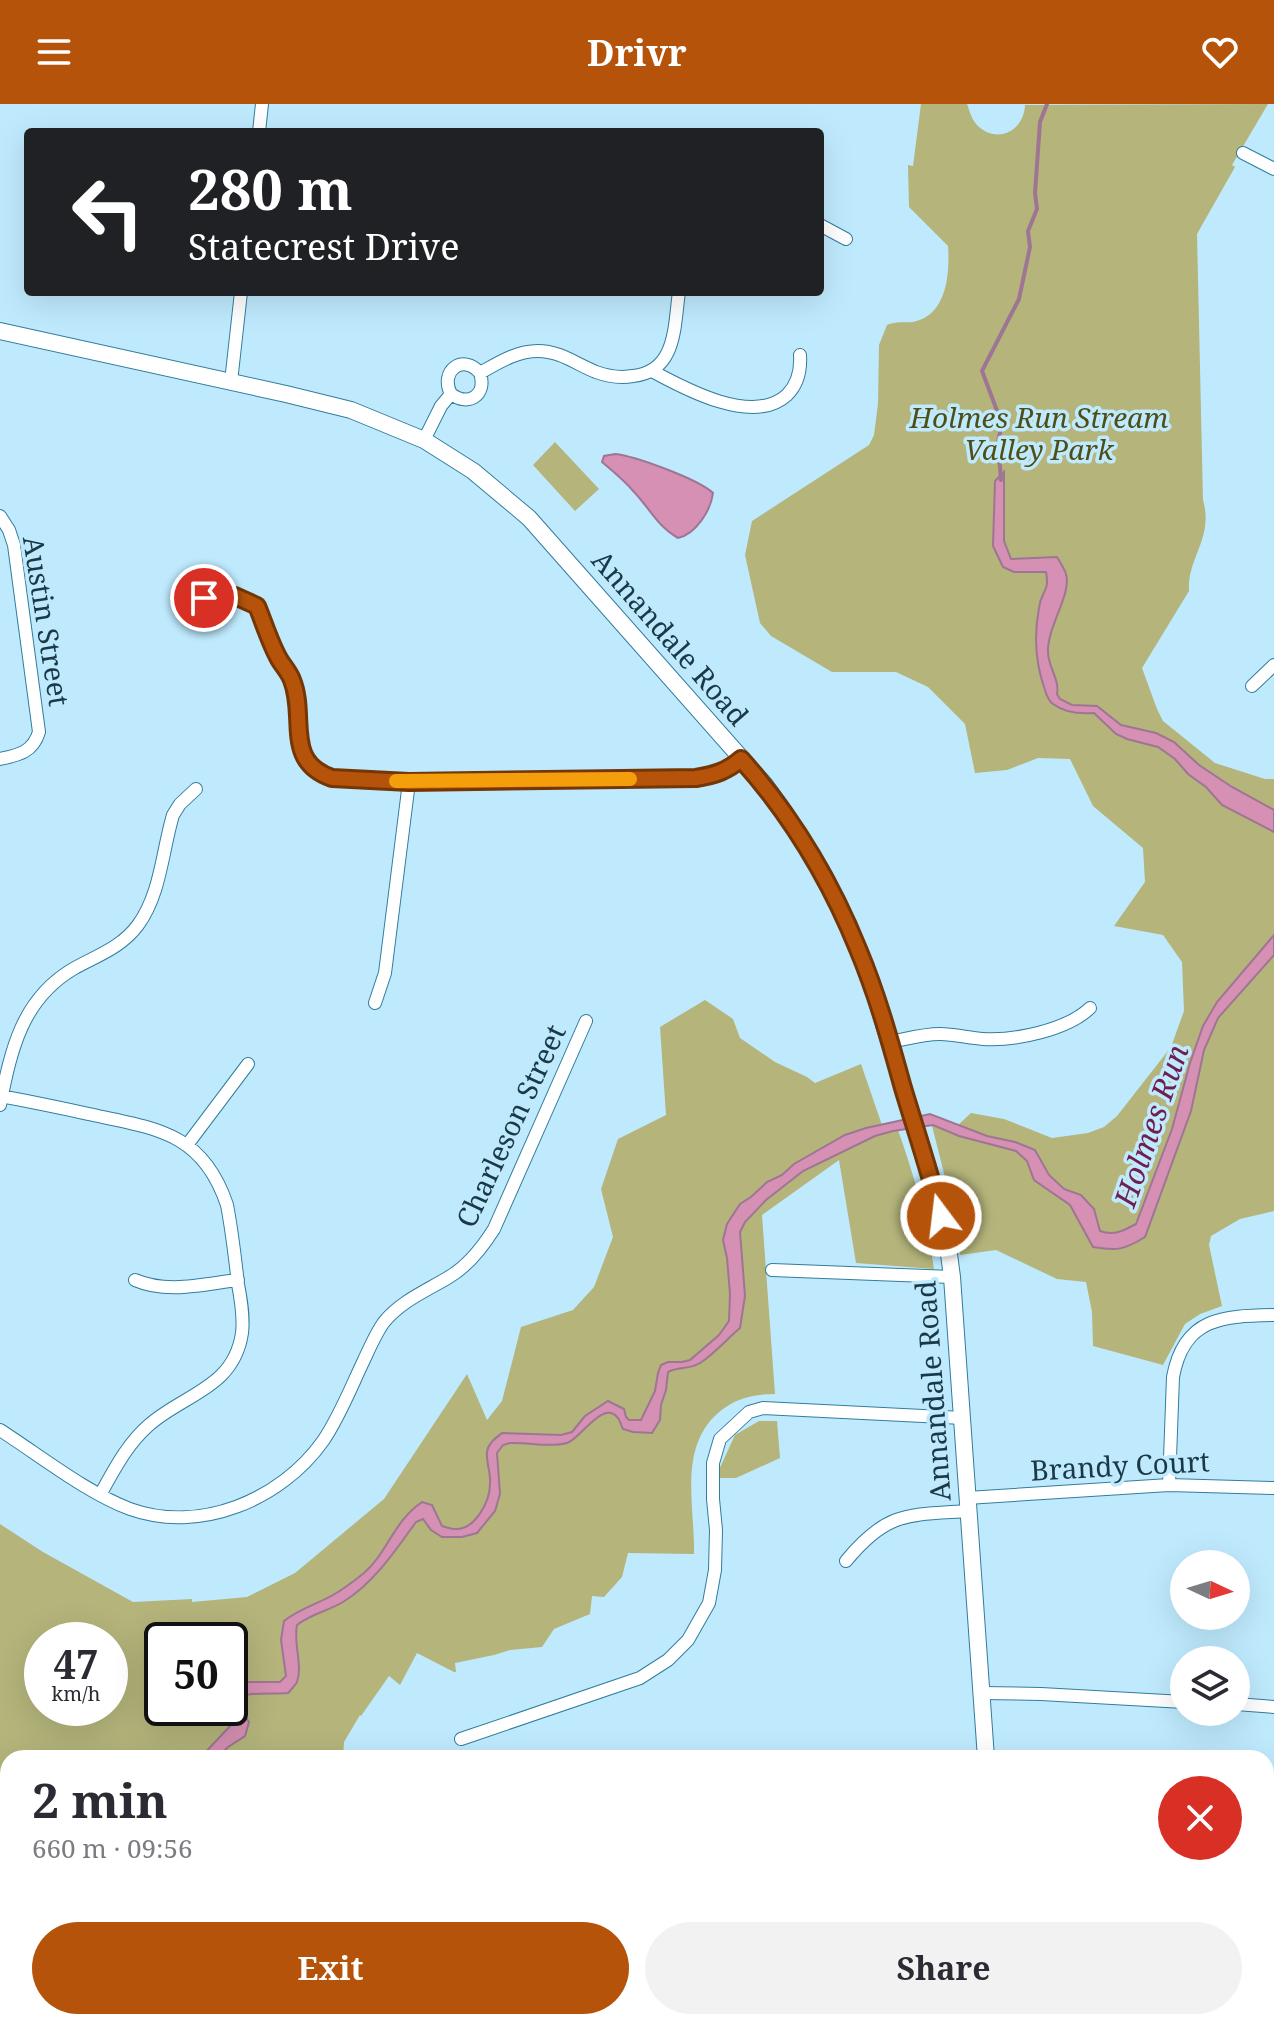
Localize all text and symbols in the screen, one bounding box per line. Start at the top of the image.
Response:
text: Drivr [587,28,687,77]
icon: menu [32,30,76,74]
icon: heart [1198,30,1242,74]
text: 280 m [188,150,353,226]
icon: left [56,160,160,264]
text: Statecrest Drive [188,222,459,271]
park label: Holmes Run Stream Valley Park [909,398,1168,468]
street label: Austin Street [15,533,79,709]
street label: Annandale Road [584,541,758,733]
pin [170,564,238,632]
icon: arrive [182,576,226,620]
street label: Charleson Street [446,1018,574,1233]
water label: Holmes Run [1103,1039,1198,1213]
position arrow [899,1174,983,1258]
street label: Annandale Road [905,1279,959,1503]
street label: Brandy Court [1029,1441,1211,1489]
north arrow [1170,1550,1250,1630]
map controls [1170,1550,1250,1726]
speed limit sign: 50 [144,1622,248,1726]
text: 47 [53,1636,99,1691]
button: layers [1170,1646,1250,1726]
text: km/h [51,1680,101,1707]
text: 2 min [32,1767,168,1832]
button: close [1158,1776,1242,1860]
text: 660 m · 09:56 [32,1830,193,1866]
button: Exit [32,1922,629,2014]
button: Share [645,1922,1242,2014]

